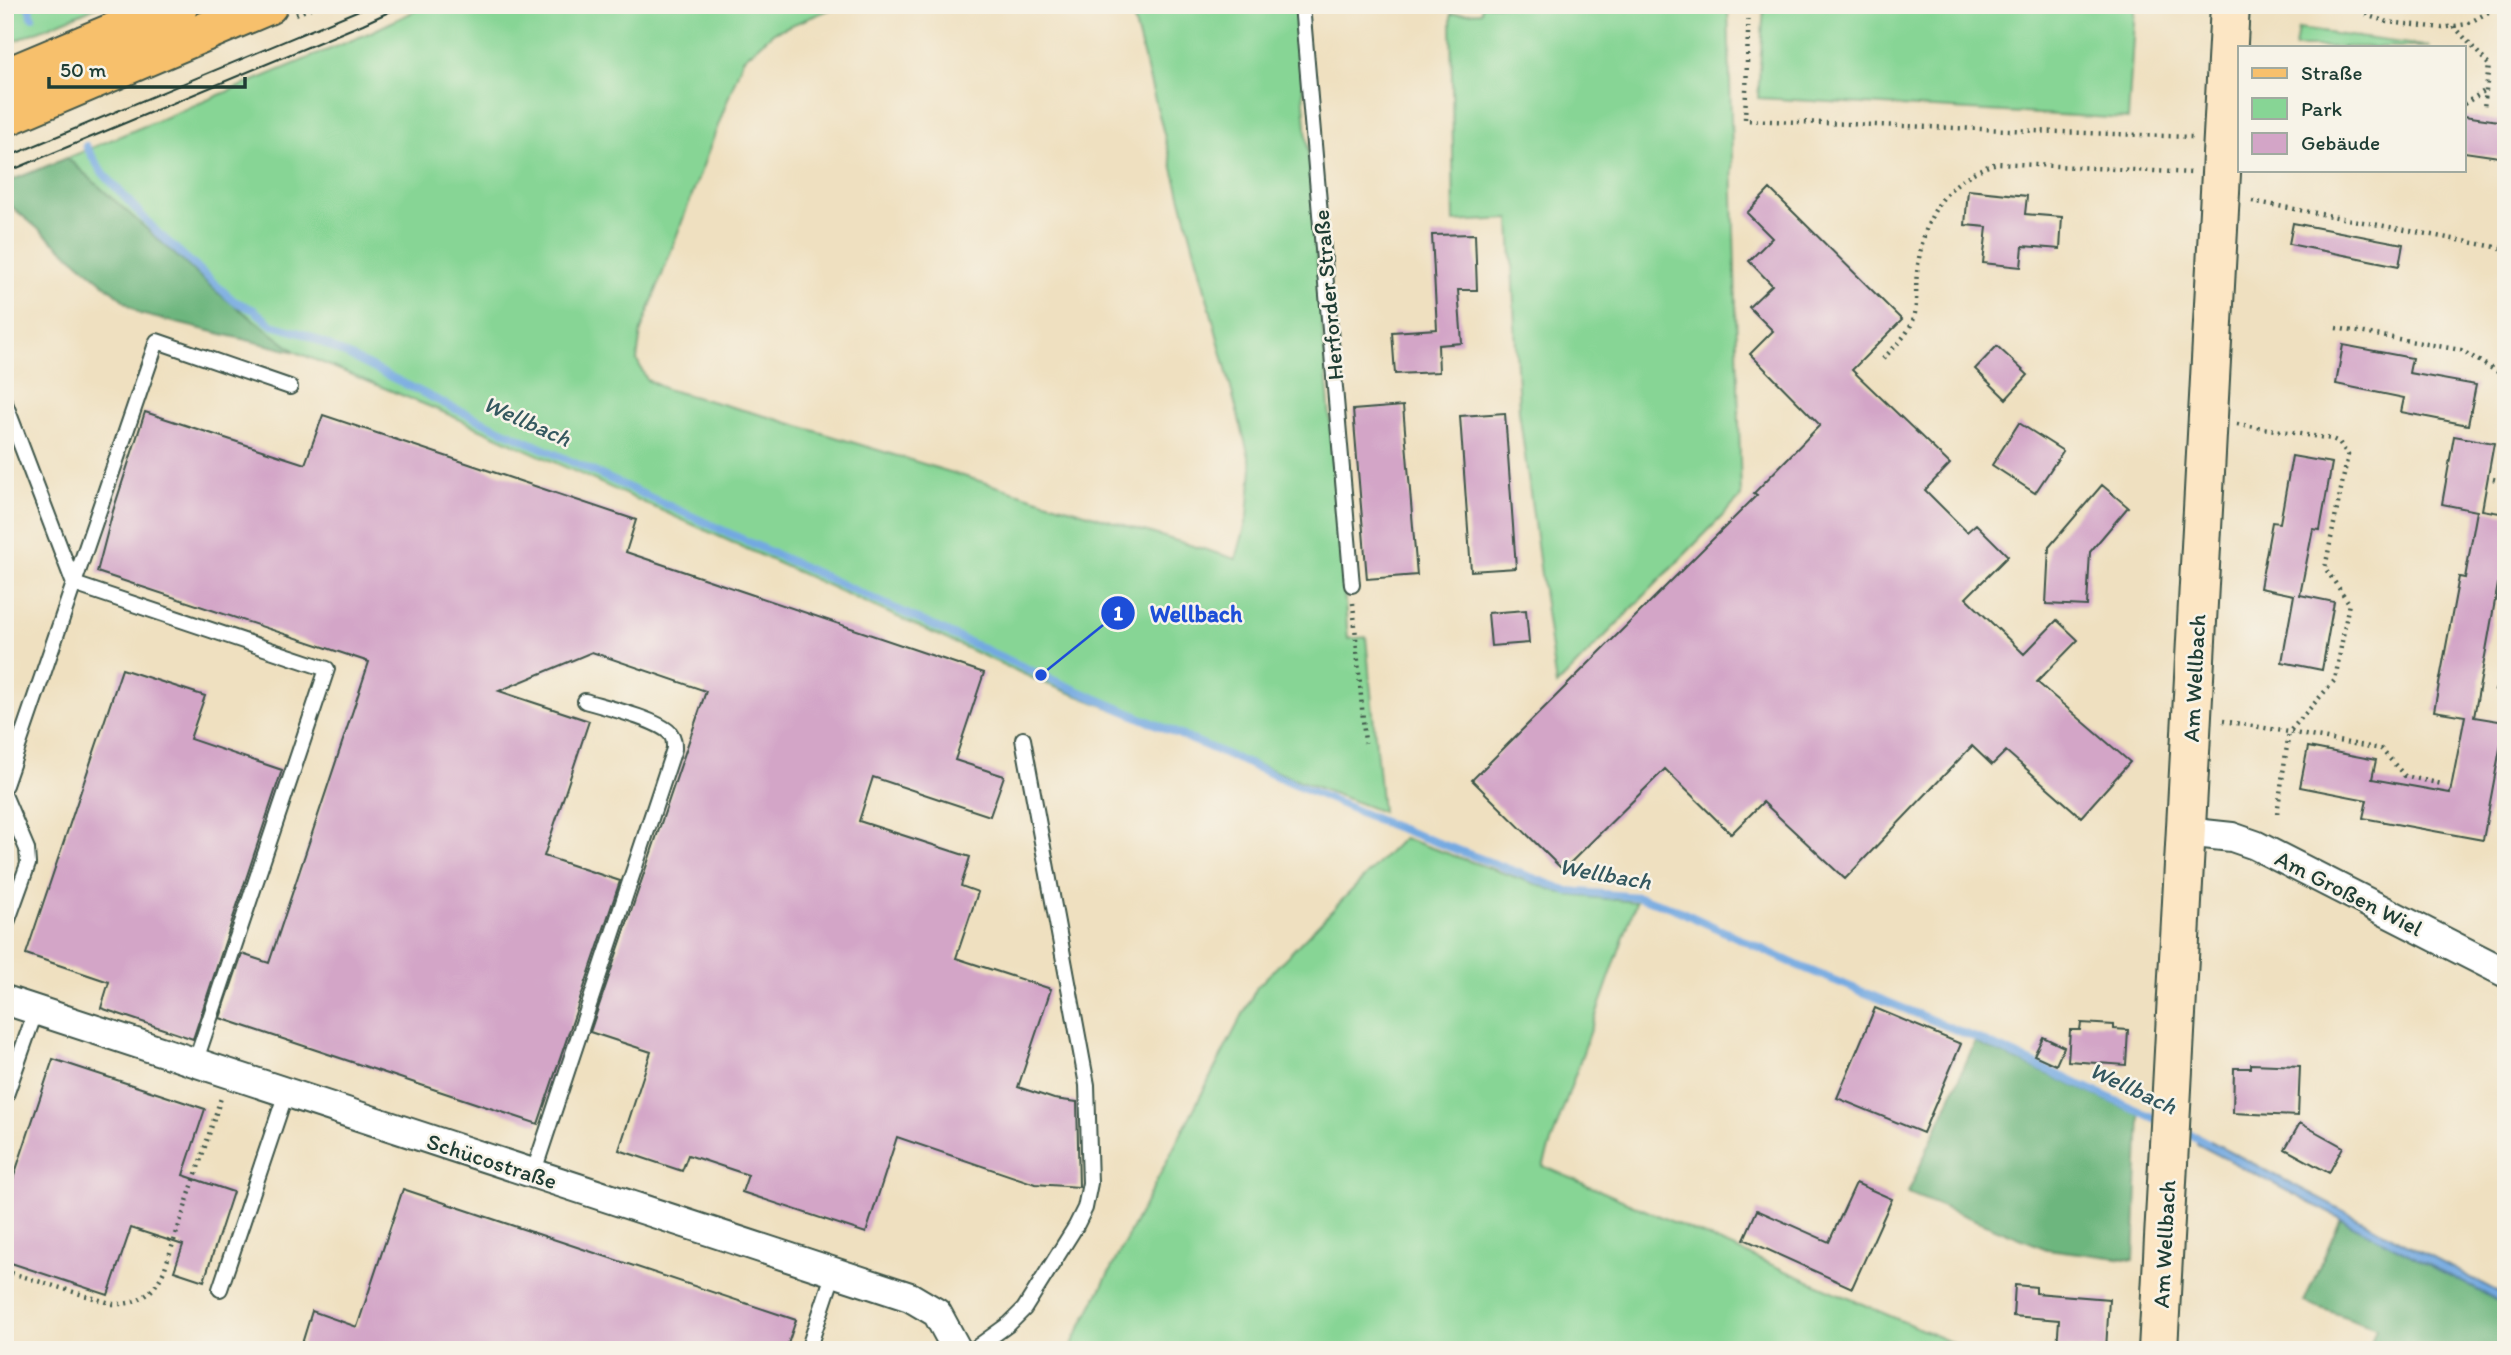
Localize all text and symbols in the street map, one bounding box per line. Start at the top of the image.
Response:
scale bar [49,46,245,90]
legend [2238,46,2466,172]
text: 50 m [60,57,107,82]
text: Straße [2301,60,2362,85]
text: Park [2301,96,2343,121]
text: Gebäude [2301,130,2380,155]
street label: Herforder Straße [1307,209,1349,381]
water label: Wellbach [479,388,576,453]
callout: Wellbach [1100,591,1256,636]
text: Wellbach [1150,599,1243,628]
text: 1 [1113,600,1123,625]
street label: Am Wellbach [2177,613,2211,743]
street label: Am Großen Wiel [2271,844,2428,942]
water label: Wellbach [1557,851,1654,896]
water label: Wellbach [2085,1055,2182,1121]
street label: Schücostraße [423,1127,561,1195]
street label: Am Wellbach [2147,1179,2181,1309]

